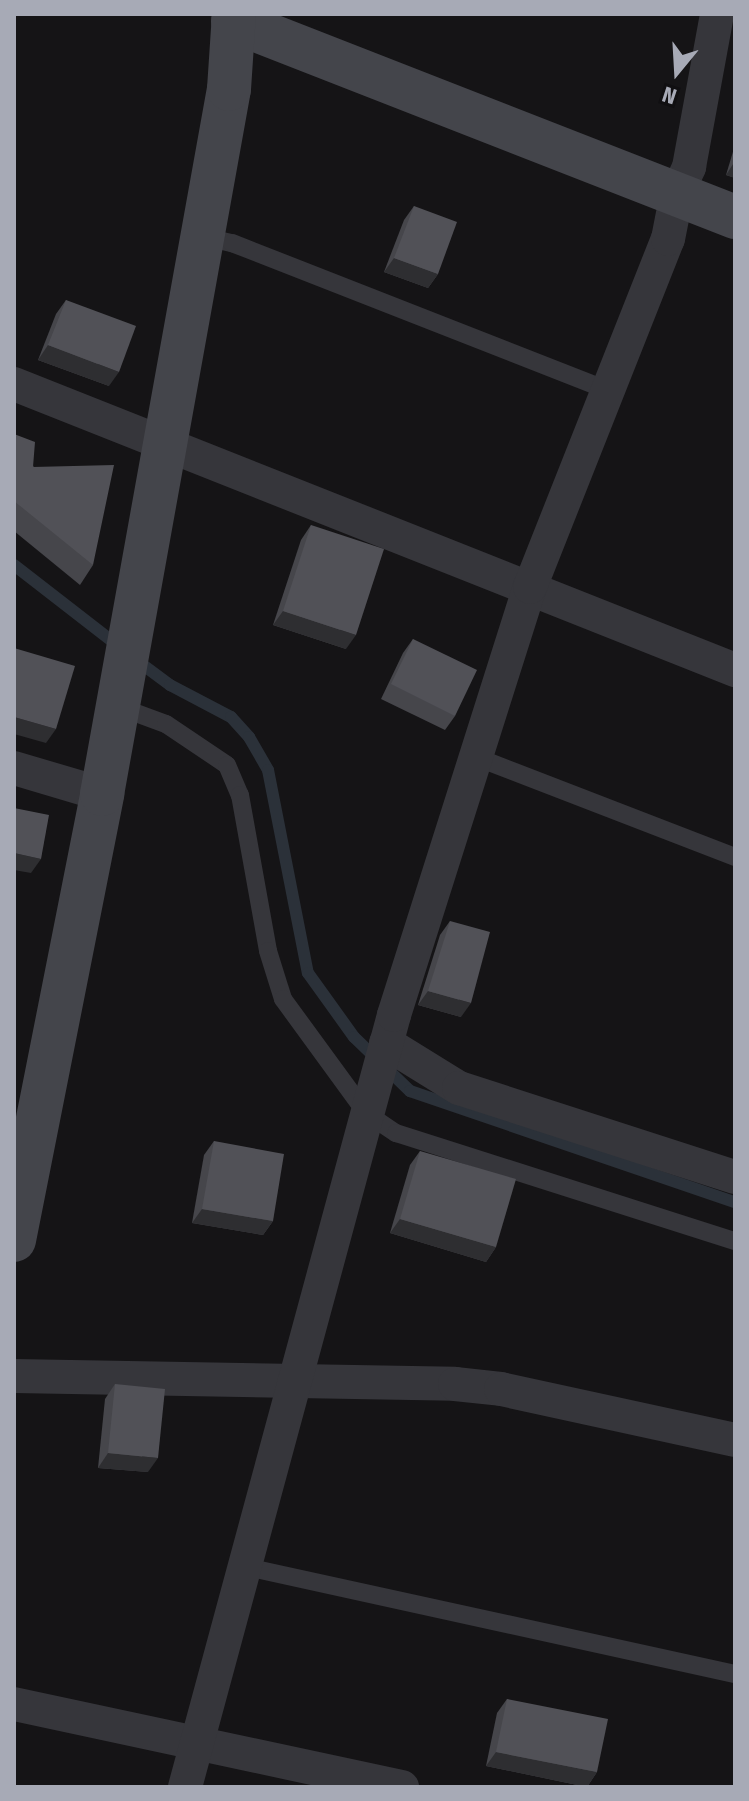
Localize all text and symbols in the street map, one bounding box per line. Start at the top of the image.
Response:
north arrow [637,32,717,112]
text: N [659,80,680,110]

